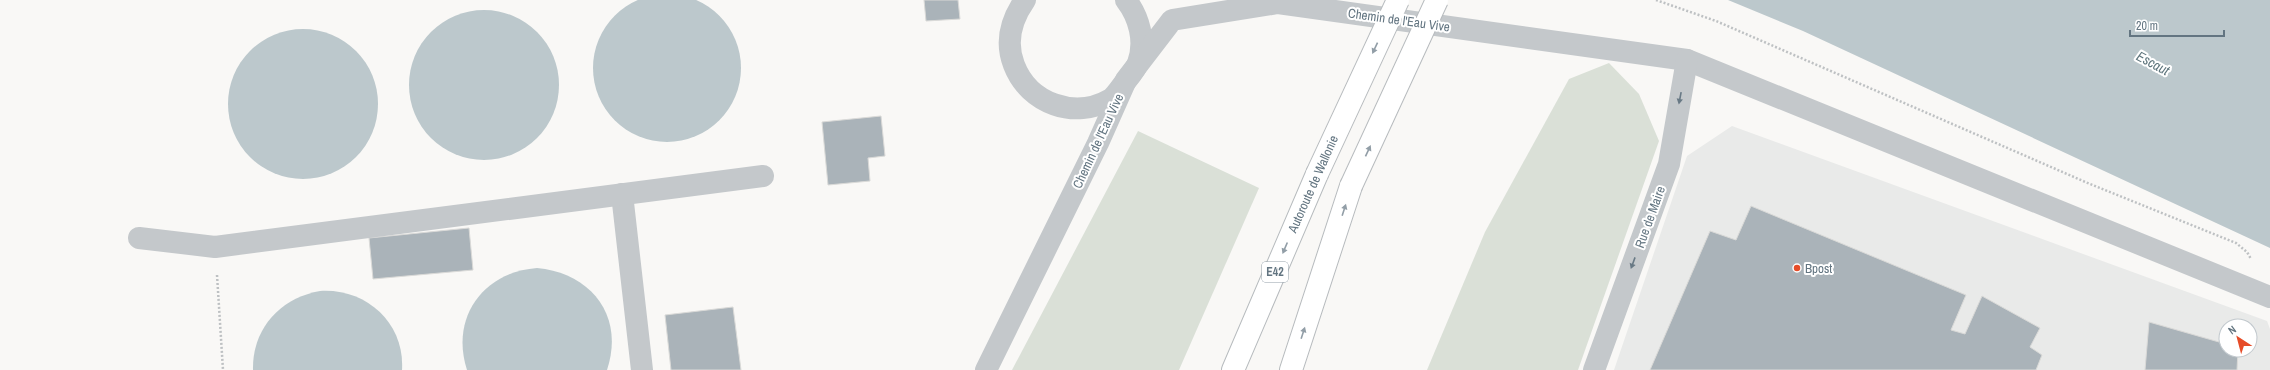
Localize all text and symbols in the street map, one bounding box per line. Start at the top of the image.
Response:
street label: Chemin de l'Eau Vive [1347,4,1451,36]
scale bar [2130,12,2224,38]
text: 20 m [2136,18,2158,34]
one-way arrow [1372,42,1378,54]
water label: Escaut [2133,47,2173,80]
street label: Chemin de l'Eau Vive [1069,91,1127,191]
one-way arrow [1676,92,1682,104]
street label: Autoroute de Wallonie [1283,132,1342,236]
one-way arrow [1365,145,1371,156]
street label: Rue de Maire [1631,184,1669,250]
one-way arrow [1341,203,1347,215]
one-way arrow [1282,243,1288,254]
one-way arrow [1630,257,1636,269]
place label: Bpost [1805,260,1832,277]
road number: E42 [1262,262,1288,282]
marker: Bpost [1792,263,1802,273]
north arrow [2218,318,2258,358]
text: N [2225,322,2239,337]
one-way arrow [1300,327,1306,339]

